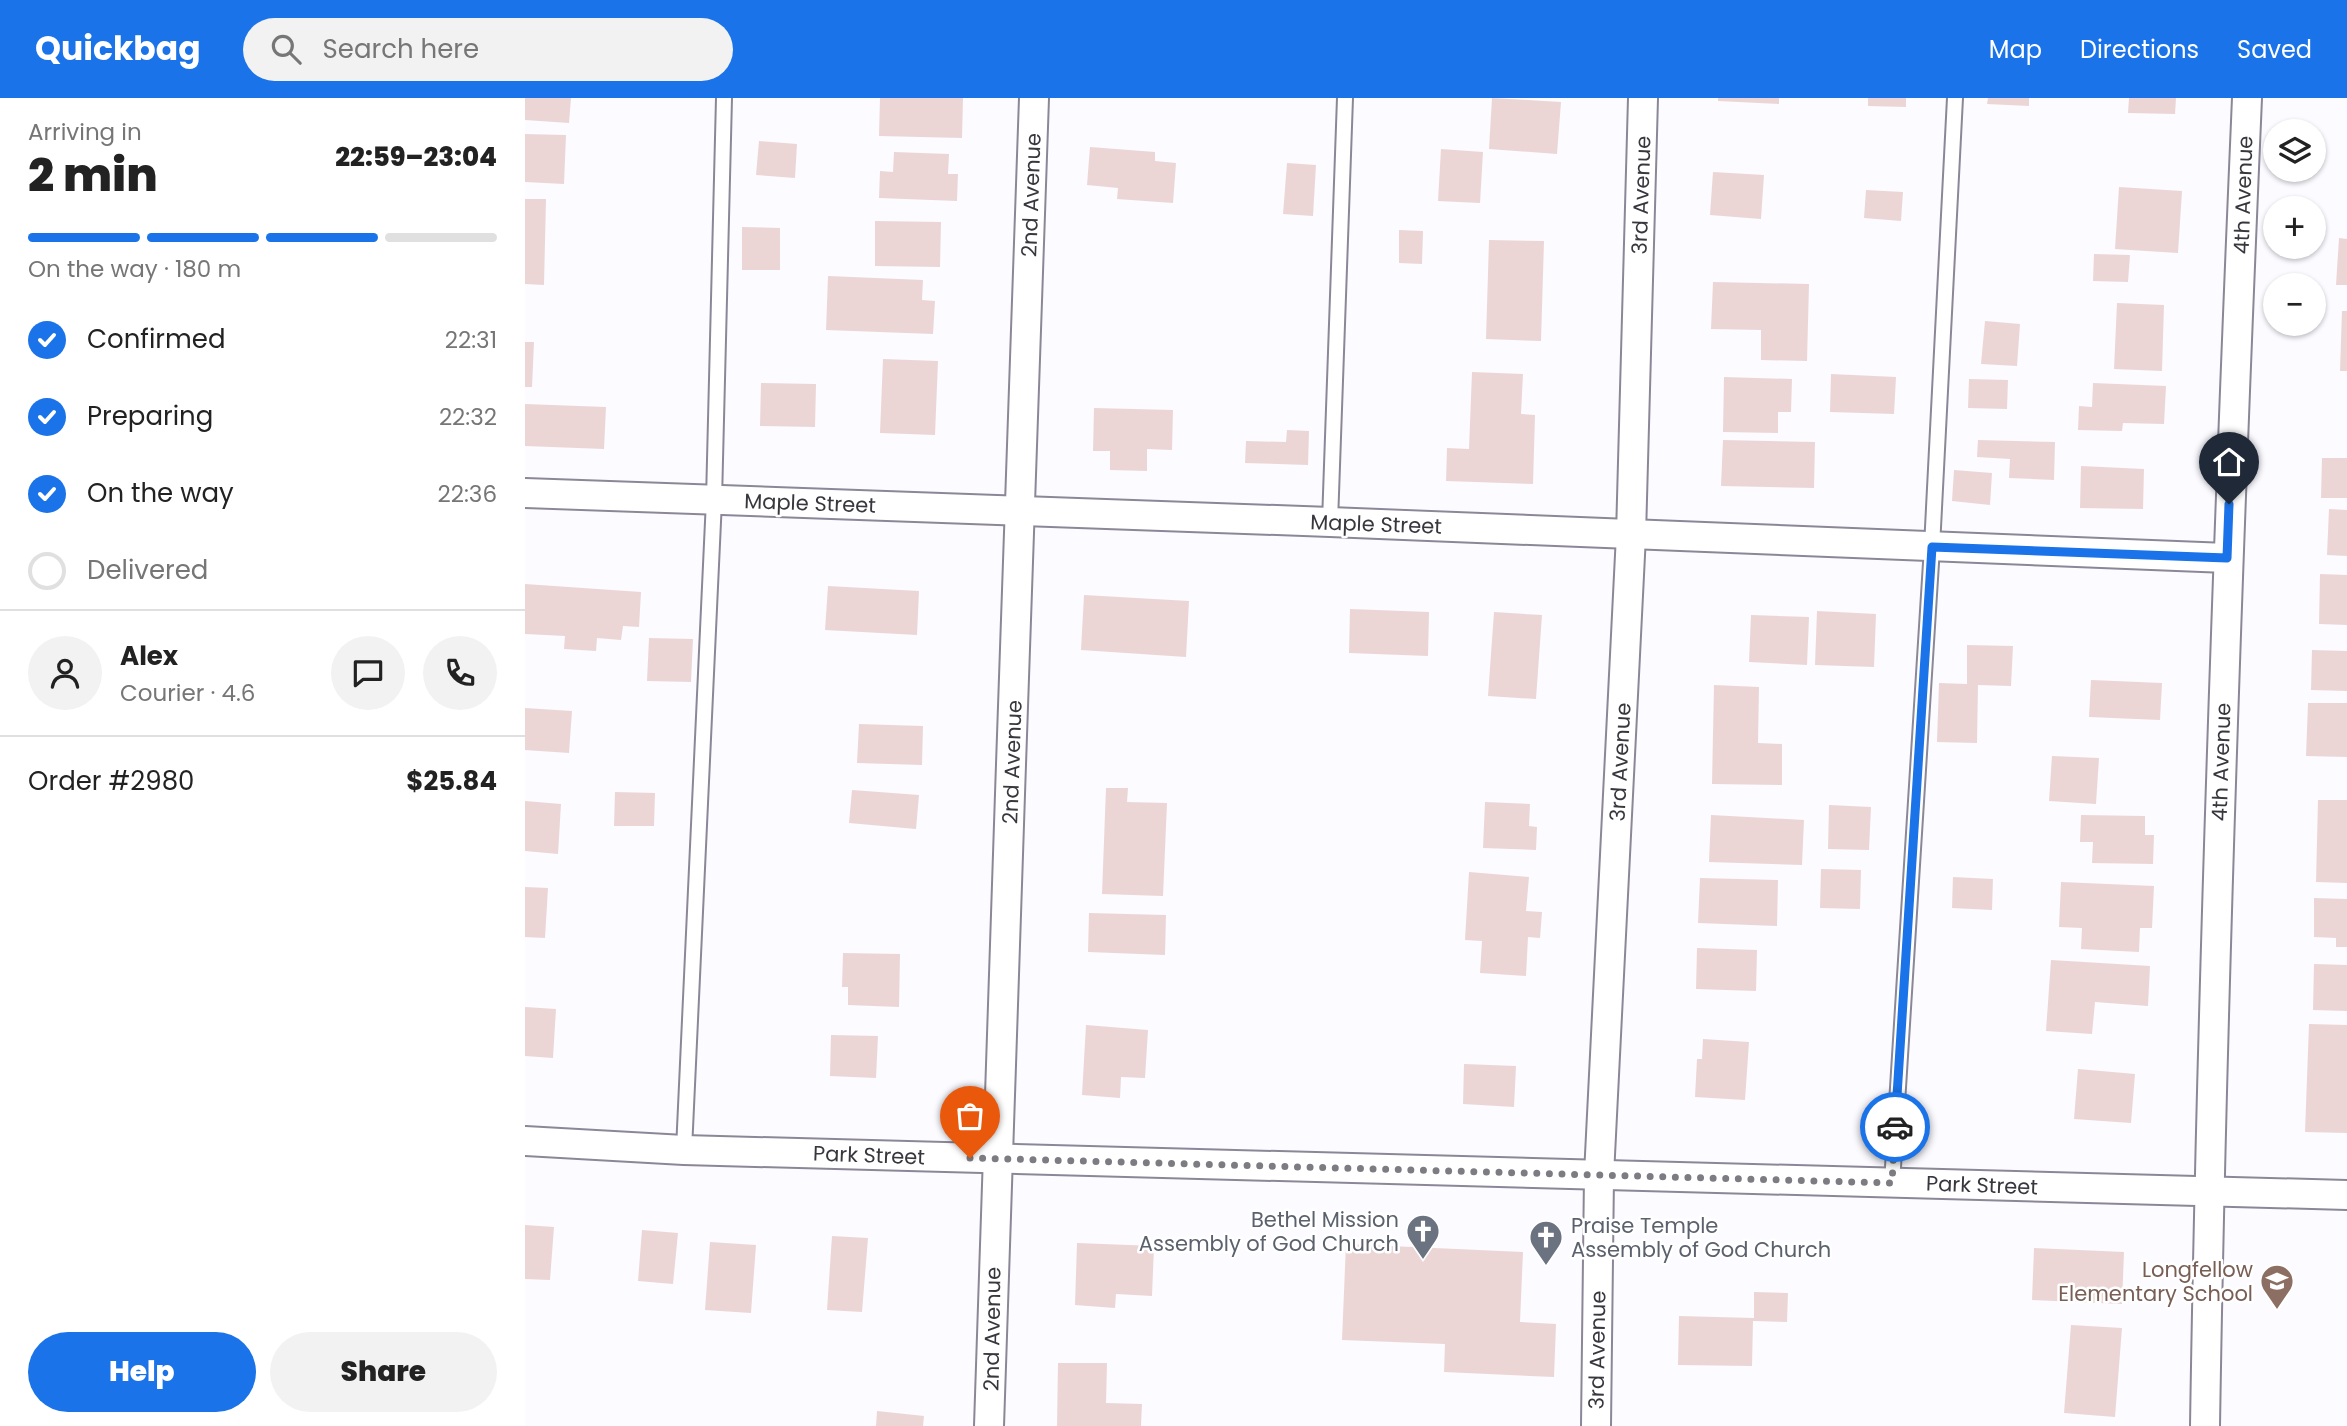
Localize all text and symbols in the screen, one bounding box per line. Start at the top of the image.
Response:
search box [243,18,733,81]
text: Quickbag [35,25,201,72]
icon: search [267,30,305,68]
text: Search here [323,31,479,67]
text: Map [1989,33,2042,66]
text: Directions [2080,33,2199,66]
text: Saved [2237,33,2312,66]
text: Arriving in [28,116,142,148]
map controls [2263,119,2326,336]
button: layers [2263,119,2326,182]
street label: 2nd Avenue [1014,132,1048,258]
street label: 3rd Avenue [1624,135,1658,255]
street label: 4th Avenue [2226,135,2260,255]
text: 22:59–23:04 [335,139,497,175]
text: 2 min [28,143,158,207]
button: + [2263,196,2326,259]
text: On the way · 180 m [28,253,241,285]
button: − [2263,273,2326,336]
icon: check [28,321,66,359]
text: Confirmed [87,321,225,357]
text: 22:31 [445,324,497,356]
icon: check [28,398,66,436]
text: Preparing [87,398,213,434]
text: 22:32 [439,401,497,433]
pin [2199,432,2259,504]
icon: home [2210,443,2248,481]
icon: check [28,475,66,513]
text: On the way [87,475,234,511]
text: 22:36 [437,478,497,510]
street label: Maple Street [744,486,876,520]
street label: Maple Street [1310,507,1442,541]
text: Delivered [87,552,208,588]
button: person [28,636,102,710]
button: chat [331,636,405,710]
button: phone [423,636,497,710]
text: Alex [120,638,178,674]
text: Courier · 4.6 [120,677,255,709]
street label: 2nd Avenue [995,699,1029,825]
street label: 3rd Avenue [1602,702,1638,822]
street label: 4th Avenue [2204,702,2238,822]
text: Order #2980 [28,763,194,799]
text: $25.84 [406,763,497,799]
pin [940,1086,1000,1158]
courier [1860,1092,1930,1162]
icon: bag [951,1097,989,1135]
icon: car [1876,1108,1914,1146]
street label: Park Street [812,1139,926,1171]
street label: Park Street [1925,1169,2039,1201]
place label: Bethel Mission Assembly of God Church [1139,1205,1399,1258]
place label: Praise Temple Assembly of God Church [1571,1211,1831,1264]
church icon: Bethel Mission Assembly of God Church [1404,1212,1442,1261]
church icon: Praise Temple Assembly of God Church [1527,1218,1565,1267]
place label: Longfellow Elementary School [2058,1255,2253,1308]
school or university icon: Longfellow Elementary School [2258,1262,2296,1311]
street label: 2nd Avenue [976,1267,1008,1391]
street label: 3rd Avenue [1581,1290,1613,1410]
button: Help [28,1332,256,1412]
button: Share [270,1332,497,1412]

